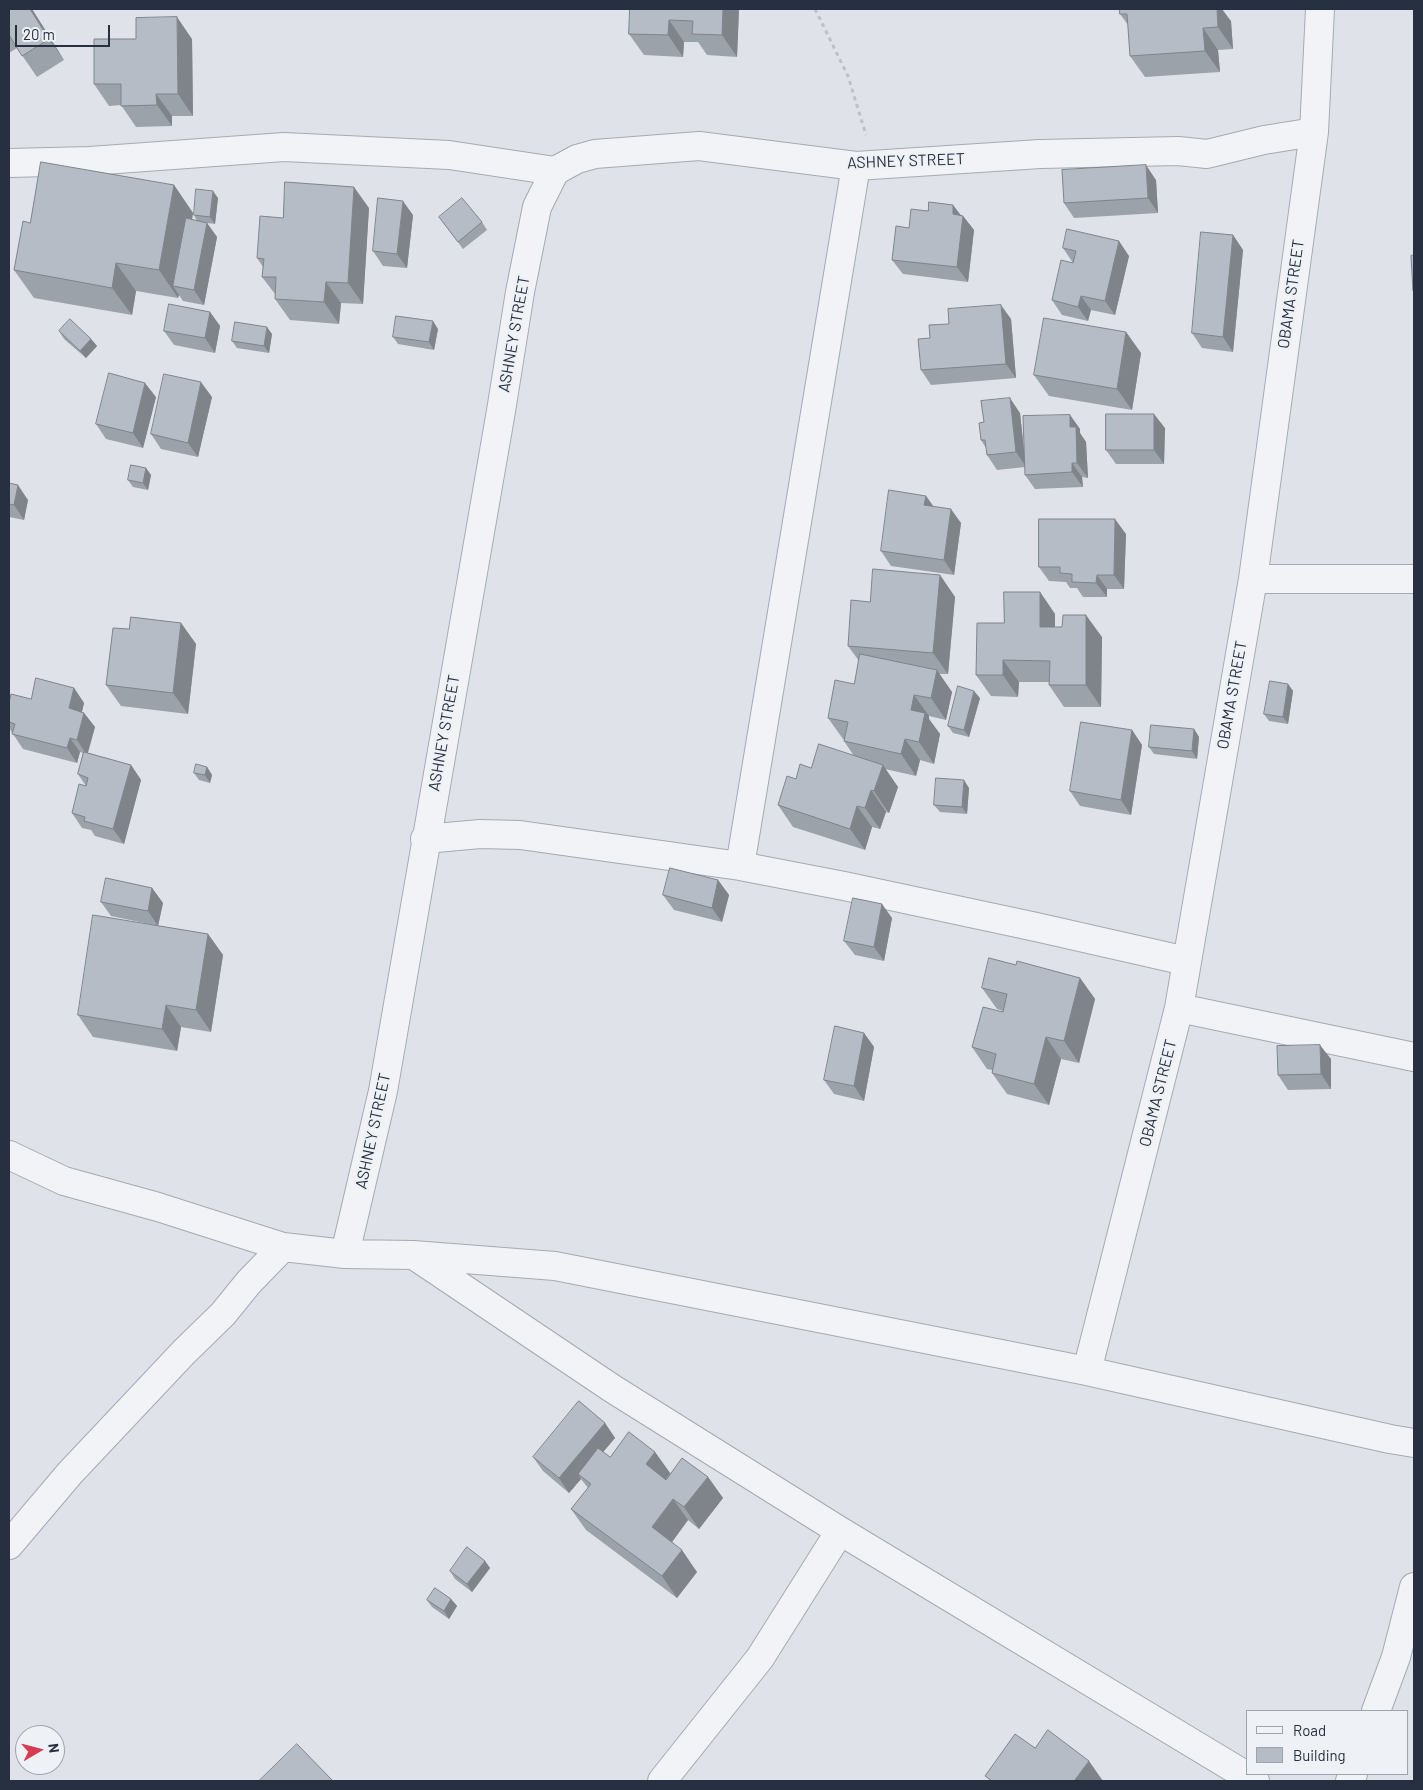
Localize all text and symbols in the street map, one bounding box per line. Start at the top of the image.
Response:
scale bar [18,15,112,47]
text: 20 m [23,25,55,43]
street label: ASHNEY STREET [847,149,965,173]
street label: OBAMA STREET [1274,238,1308,350]
street label: ASHNEY STREET [494,274,534,394]
street label: OBAMA STREET [1213,639,1251,751]
street label: ASHNEY STREET [424,673,464,793]
street label: OBAMA STREET [1135,1037,1181,1149]
street label: ASHNEY STREET [351,1071,395,1191]
legend [1246,1710,1408,1775]
text: Road [1293,1721,1326,1739]
north arrow [15,1725,65,1775]
text: N [45,1742,63,1754]
text: Building [1293,1746,1346,1764]

